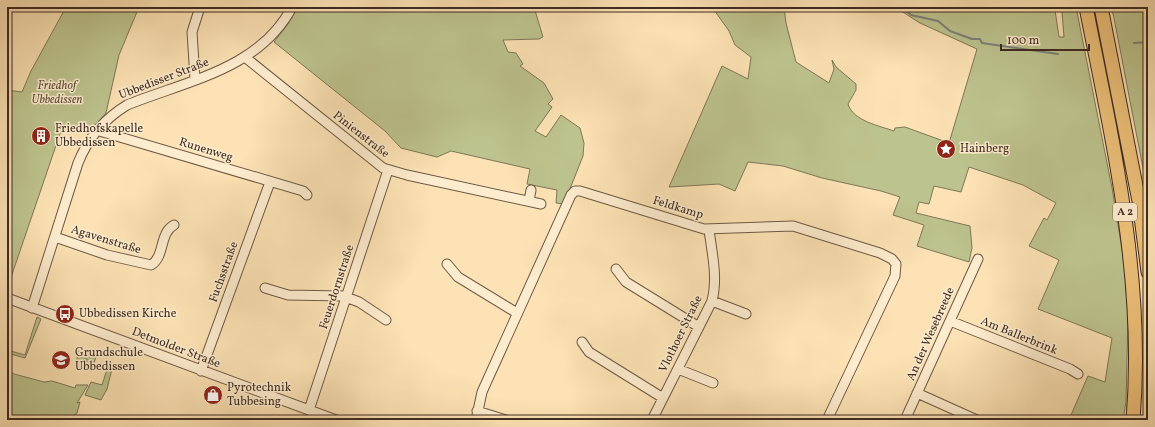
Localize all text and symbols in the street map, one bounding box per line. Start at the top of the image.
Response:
scale bar [1001,26,1089,52]
text: 100 m [1007,33,1040,49]
street label: Ubbedisser Straße [117,54,212,104]
park label: Friedhof Ubbedissen [31,78,83,108]
street label: Pinienstraße [330,108,393,162]
place label: Friedhofskapelle Ubbedissen [55,121,144,151]
building icon: Friedhofskapelle Ubbedissen [30,125,52,147]
street label: Runenweg [177,134,235,166]
place icon: Hainberg [935,138,957,160]
place label: Hainberg [960,141,1009,157]
street label: Feldkamp [651,193,705,223]
road number: A 2 [1113,203,1137,221]
street label: Agavenstraße [69,222,143,258]
street label: Fuchsstraße [206,239,243,305]
street label: Feuerdornstraße [316,242,358,331]
street label: An der Wesebreede [903,285,959,383]
street label: Vlothoer Straße [655,293,707,375]
bus stop icon: Ubbedissen Kirche [54,303,76,325]
place label: Ubbedissen Kirche [79,306,177,322]
street label: Am Ballerbrink [978,313,1060,359]
street label: Detmolder Straße [129,324,223,372]
place label: Grundschule Ubbedissen [75,345,143,375]
school or university icon: Grundschule Ubbedissen [50,349,72,371]
place label: Pyrotechnik Tubbesing [227,380,292,410]
shop icon: Pyrotechnik Tubbesing [202,384,224,406]

